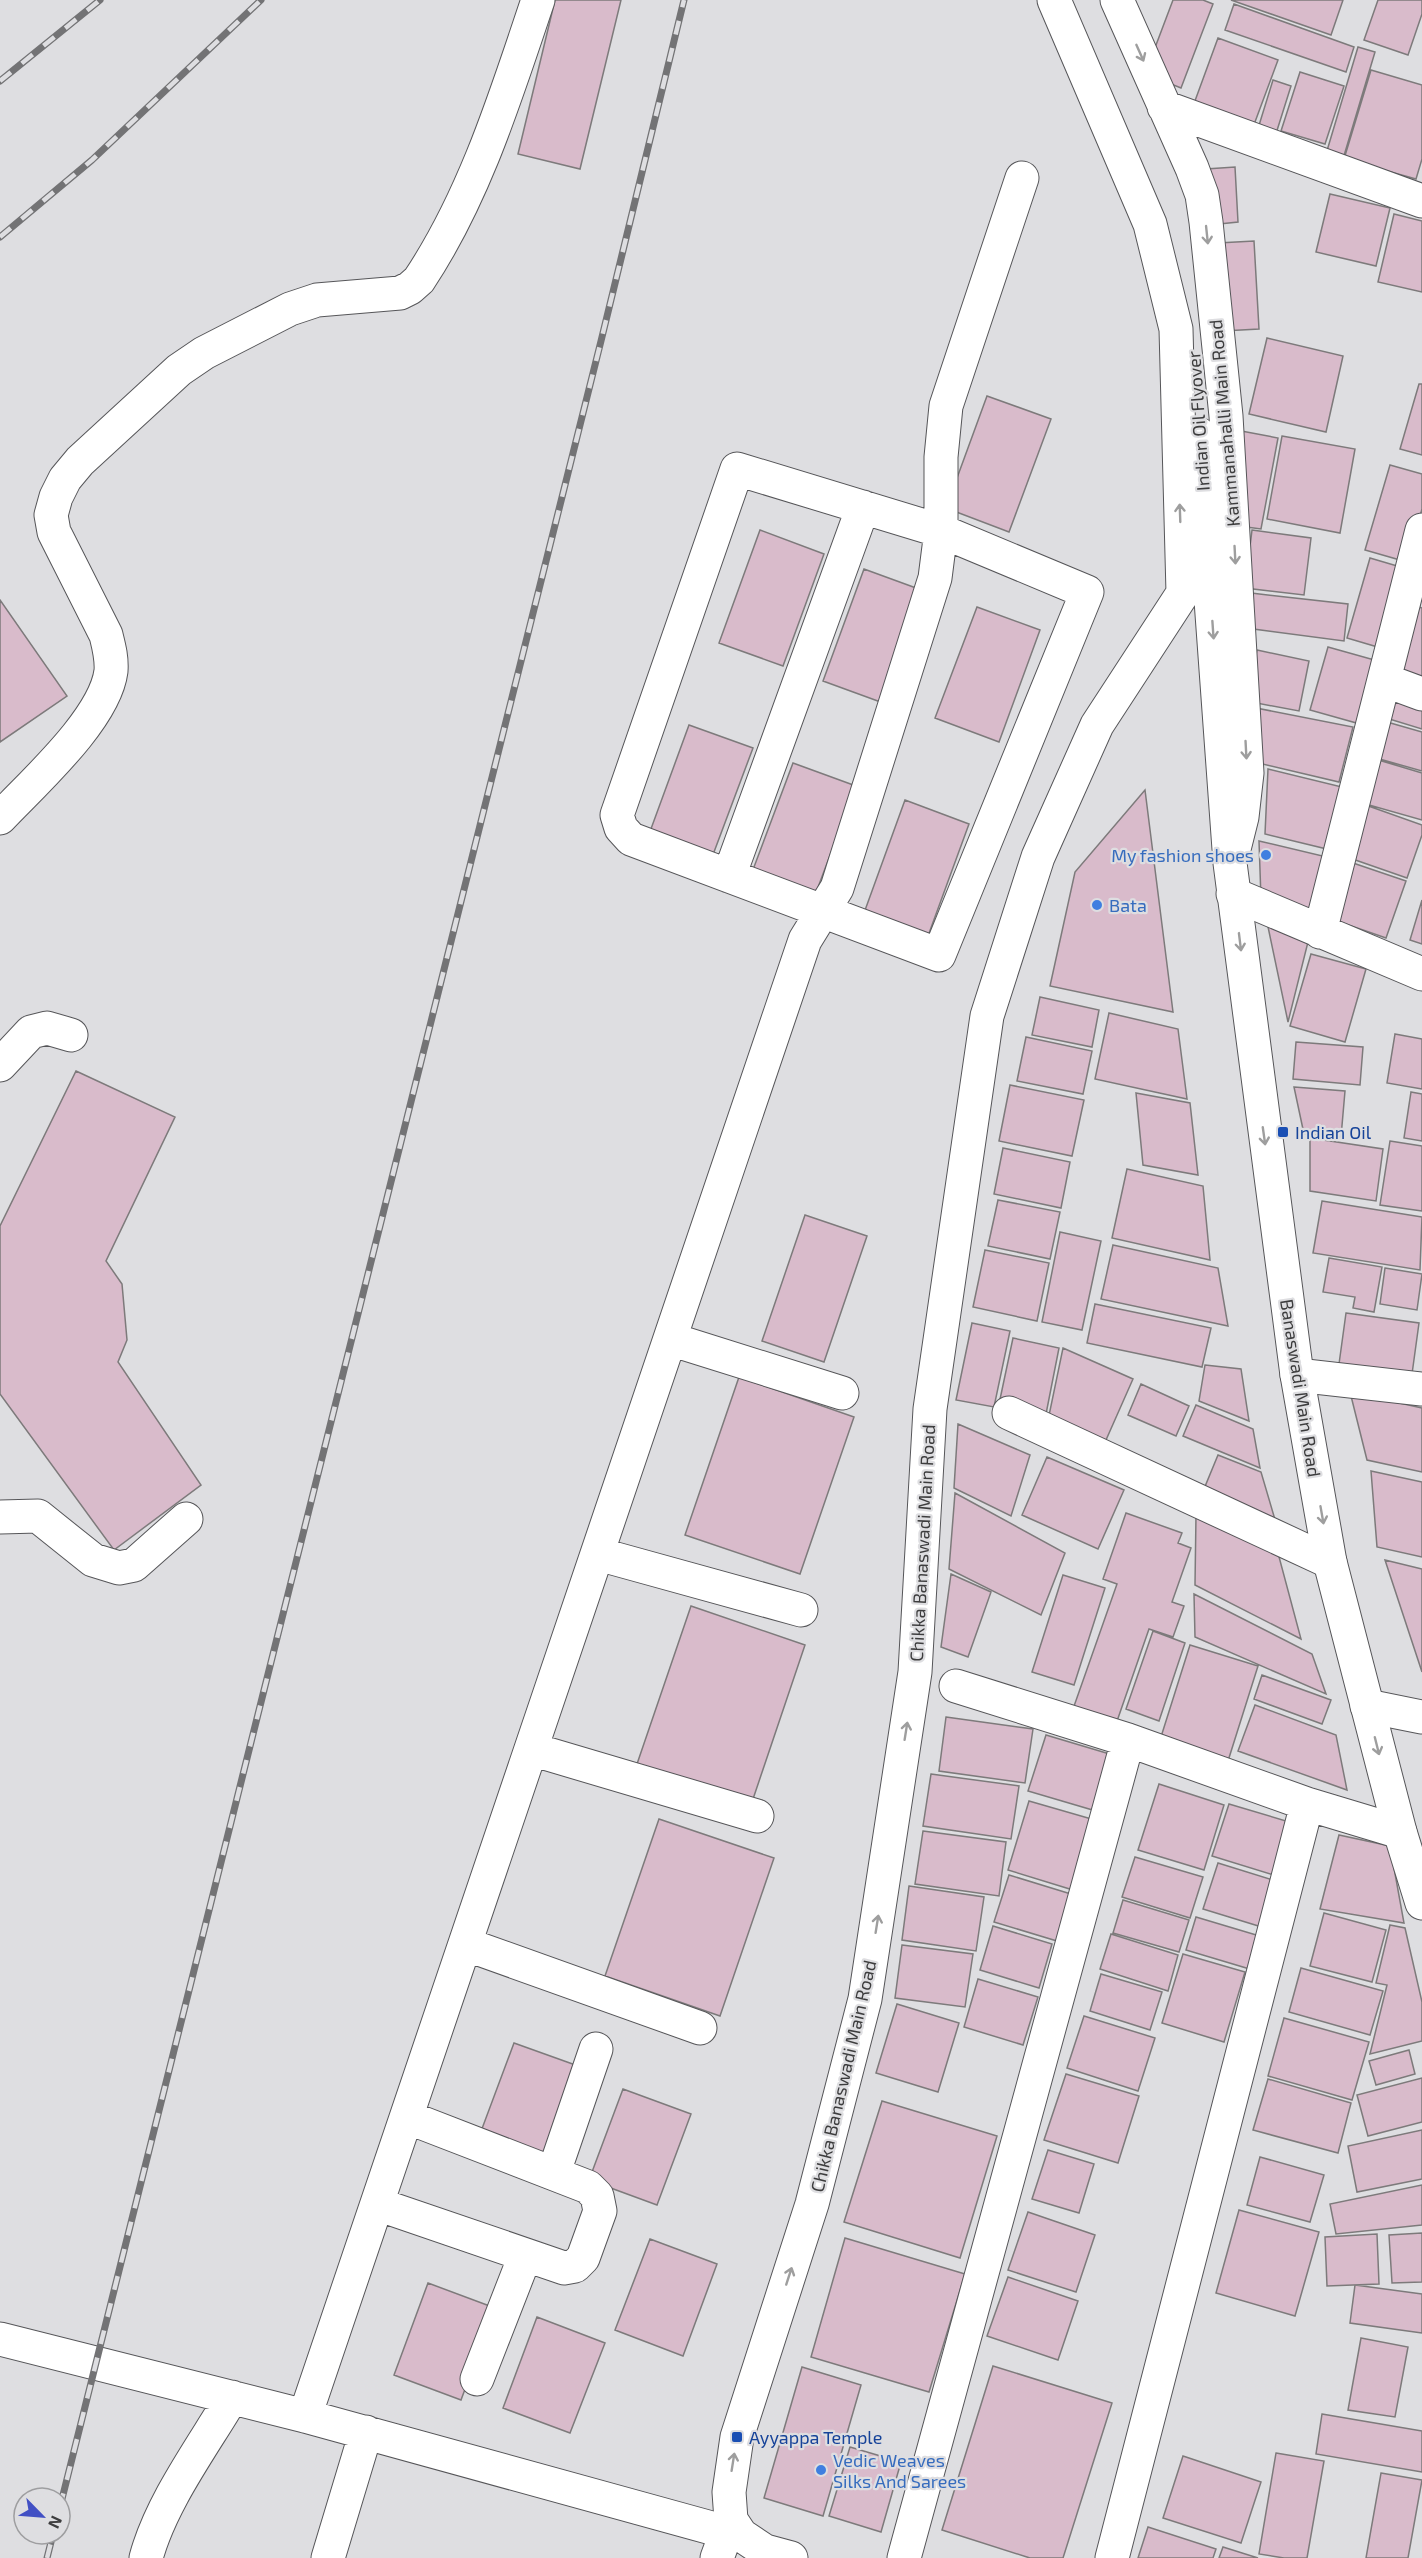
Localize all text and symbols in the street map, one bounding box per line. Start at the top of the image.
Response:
one-way arrow [1135,44,1147,62]
one-way arrow [1202,225,1213,245]
street label: Kammanahalli Main Road [1204,319,1244,527]
street label: Indian Oil Flyover [1182,350,1214,492]
one-way arrow [1174,504,1186,524]
one-way arrow [1229,545,1240,565]
one-way arrow [1208,620,1219,639]
one-way arrow [1240,739,1251,759]
place label: My fashion shoes [1111,844,1254,866]
marker: My fashion shoes [1259,848,1273,862]
place label: Bata [1109,894,1147,916]
marker: Bata [1090,898,1104,912]
one-way arrow [1234,932,1245,952]
place label: Indian Oil [1295,1121,1372,1143]
one-way arrow [1259,1125,1270,1145]
marker: Indian Oil [1276,1125,1290,1139]
street label: Banaswadi Main Road [1276,1297,1326,1479]
street label: Chikka Banaswadi Main Road [905,1424,939,1662]
one-way arrow [1317,1505,1328,1525]
one-way arrow [901,1722,912,1741]
one-way arrow [1372,1736,1384,1755]
one-way arrow [871,1914,882,1934]
street label: Chikka Banaswadi Main Road [806,1958,880,2194]
one-way arrow [785,2267,796,2286]
place label: Ayyappa Temple [749,2426,882,2448]
marker: Ayyappa Temple [730,2430,744,2444]
place label: Vedic Weaves Silks And Sarees [833,2449,966,2492]
one-way arrow [728,2453,739,2473]
marker: Vedic Weaves Silks And Sarees [814,2463,828,2477]
north arrow [12,2486,72,2546]
text: N [45,2513,67,2532]

